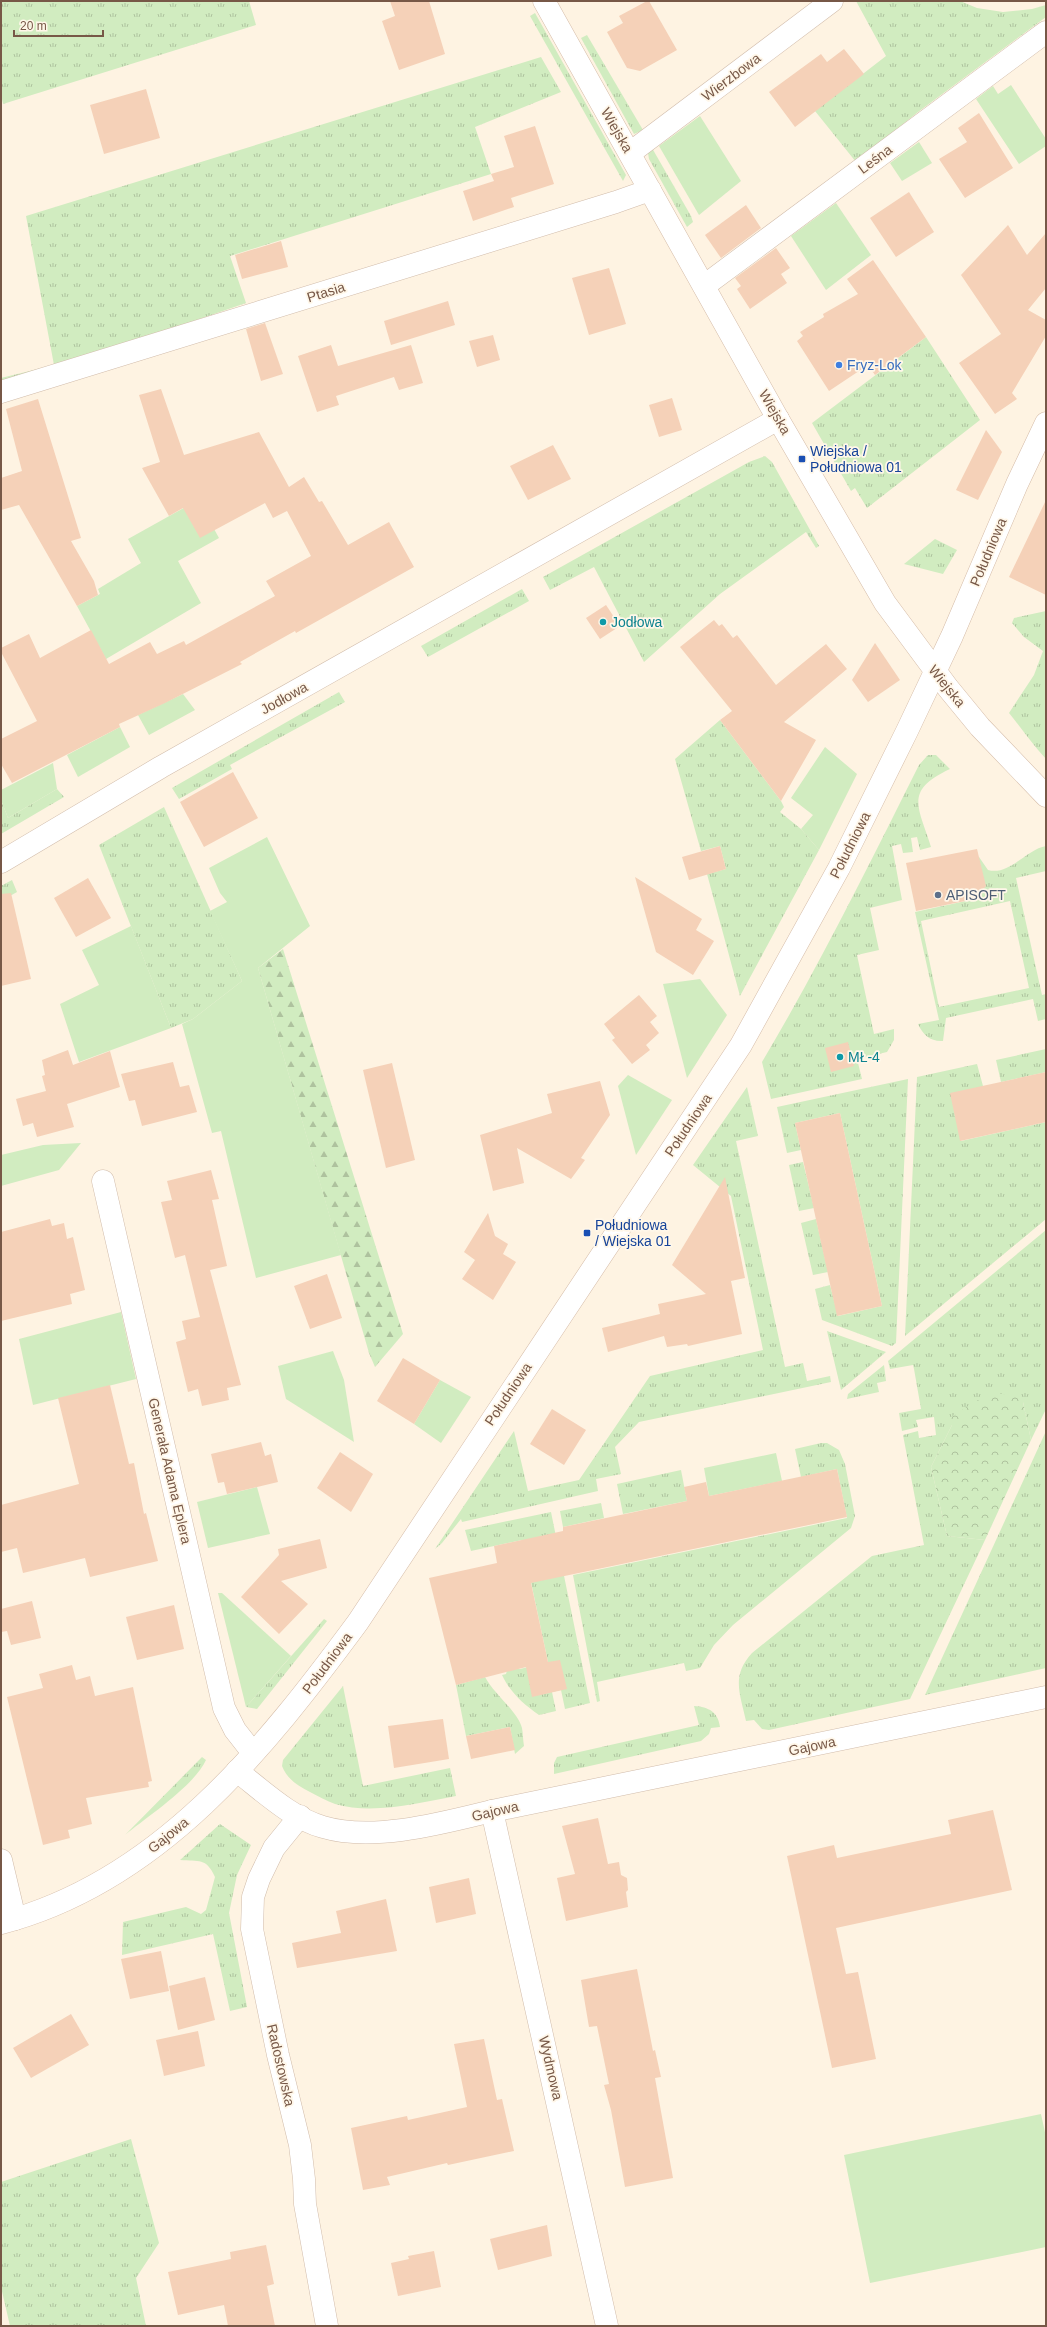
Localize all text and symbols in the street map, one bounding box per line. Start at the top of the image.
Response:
scale bar [14,12,103,38]
text: 20 m [20,19,47,33]
street label: Wierzbowa [699,50,764,104]
street label: Wiejska [598,105,636,155]
street label: Leśna [855,141,895,177]
street label: Ptasia [305,279,347,305]
place label: Fryz-Lok [847,357,902,373]
marker: Fryz-Lok [834,360,844,370]
street label: Wiejska [756,387,794,437]
place label: Wiejska / Południowa 01 [810,443,902,475]
marker: Wiejska / Południowa 01 [797,454,807,464]
street label: Południowa [966,515,1010,588]
place label: Jodłowa [611,614,663,630]
marker: Jodłowa [598,617,608,627]
street label: Wiejska [925,662,969,710]
street label: Jodłowa [258,678,311,717]
street label: Południowa [826,809,874,881]
place label: APISOFT [946,887,1006,903]
marker: APISOFT [933,890,943,900]
place label: MŁ-4 [848,1049,880,1065]
marker: MŁ-4 [835,1052,845,1062]
street label: Południowa [661,1090,715,1159]
place label: Południowa / Wiejska 01 [595,1217,671,1249]
marker: Południowa / Wiejska 01 [582,1228,592,1238]
street label: Południowa [481,1359,535,1428]
street label: Generała Adama Eplera [145,1396,195,1546]
street label: Południowa [299,1629,355,1697]
street label: Gajowa [787,1733,837,1759]
street label: Gajowa [470,1798,520,1824]
street label: Gajowa [145,1814,192,1856]
street label: Radostowska [264,2022,298,2108]
street label: Wydmowa [536,2034,566,2102]

